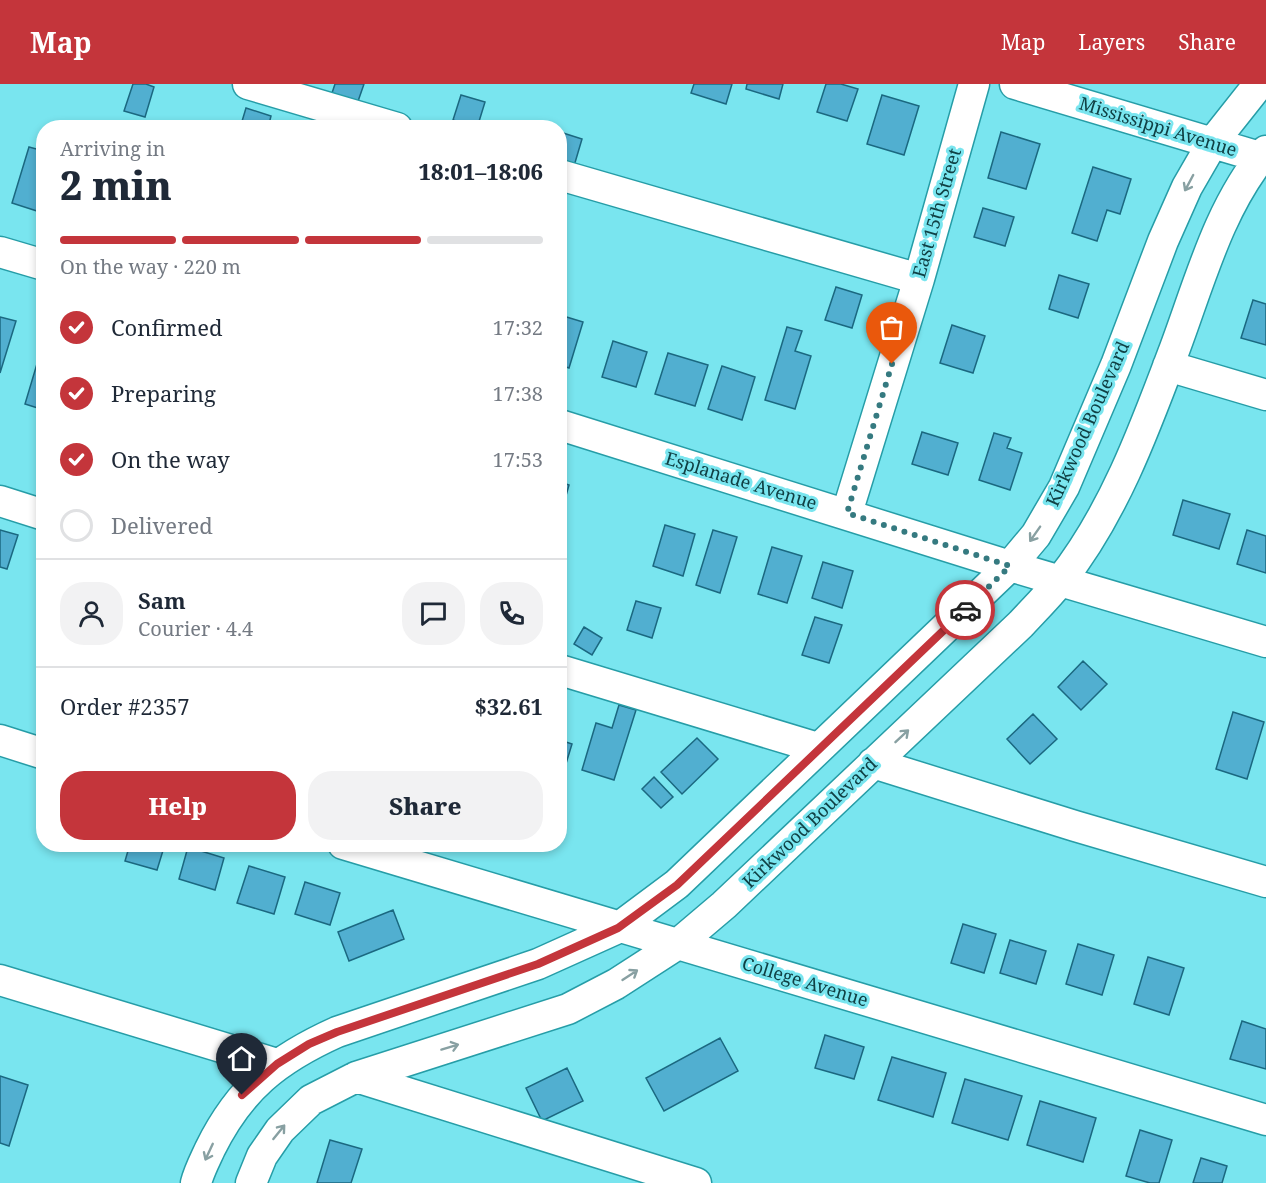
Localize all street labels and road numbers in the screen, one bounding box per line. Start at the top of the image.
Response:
street label: Mississippi Avenue [1077,91,1240,161]
street label: East 15th Street [906,145,966,280]
street label: Kirkwood Boulevard [1040,337,1134,510]
street label: Esplanade Avenue [662,446,820,515]
street label: Kirkwood Boulevard [737,752,882,893]
street label: College Avenue [739,950,871,1012]

